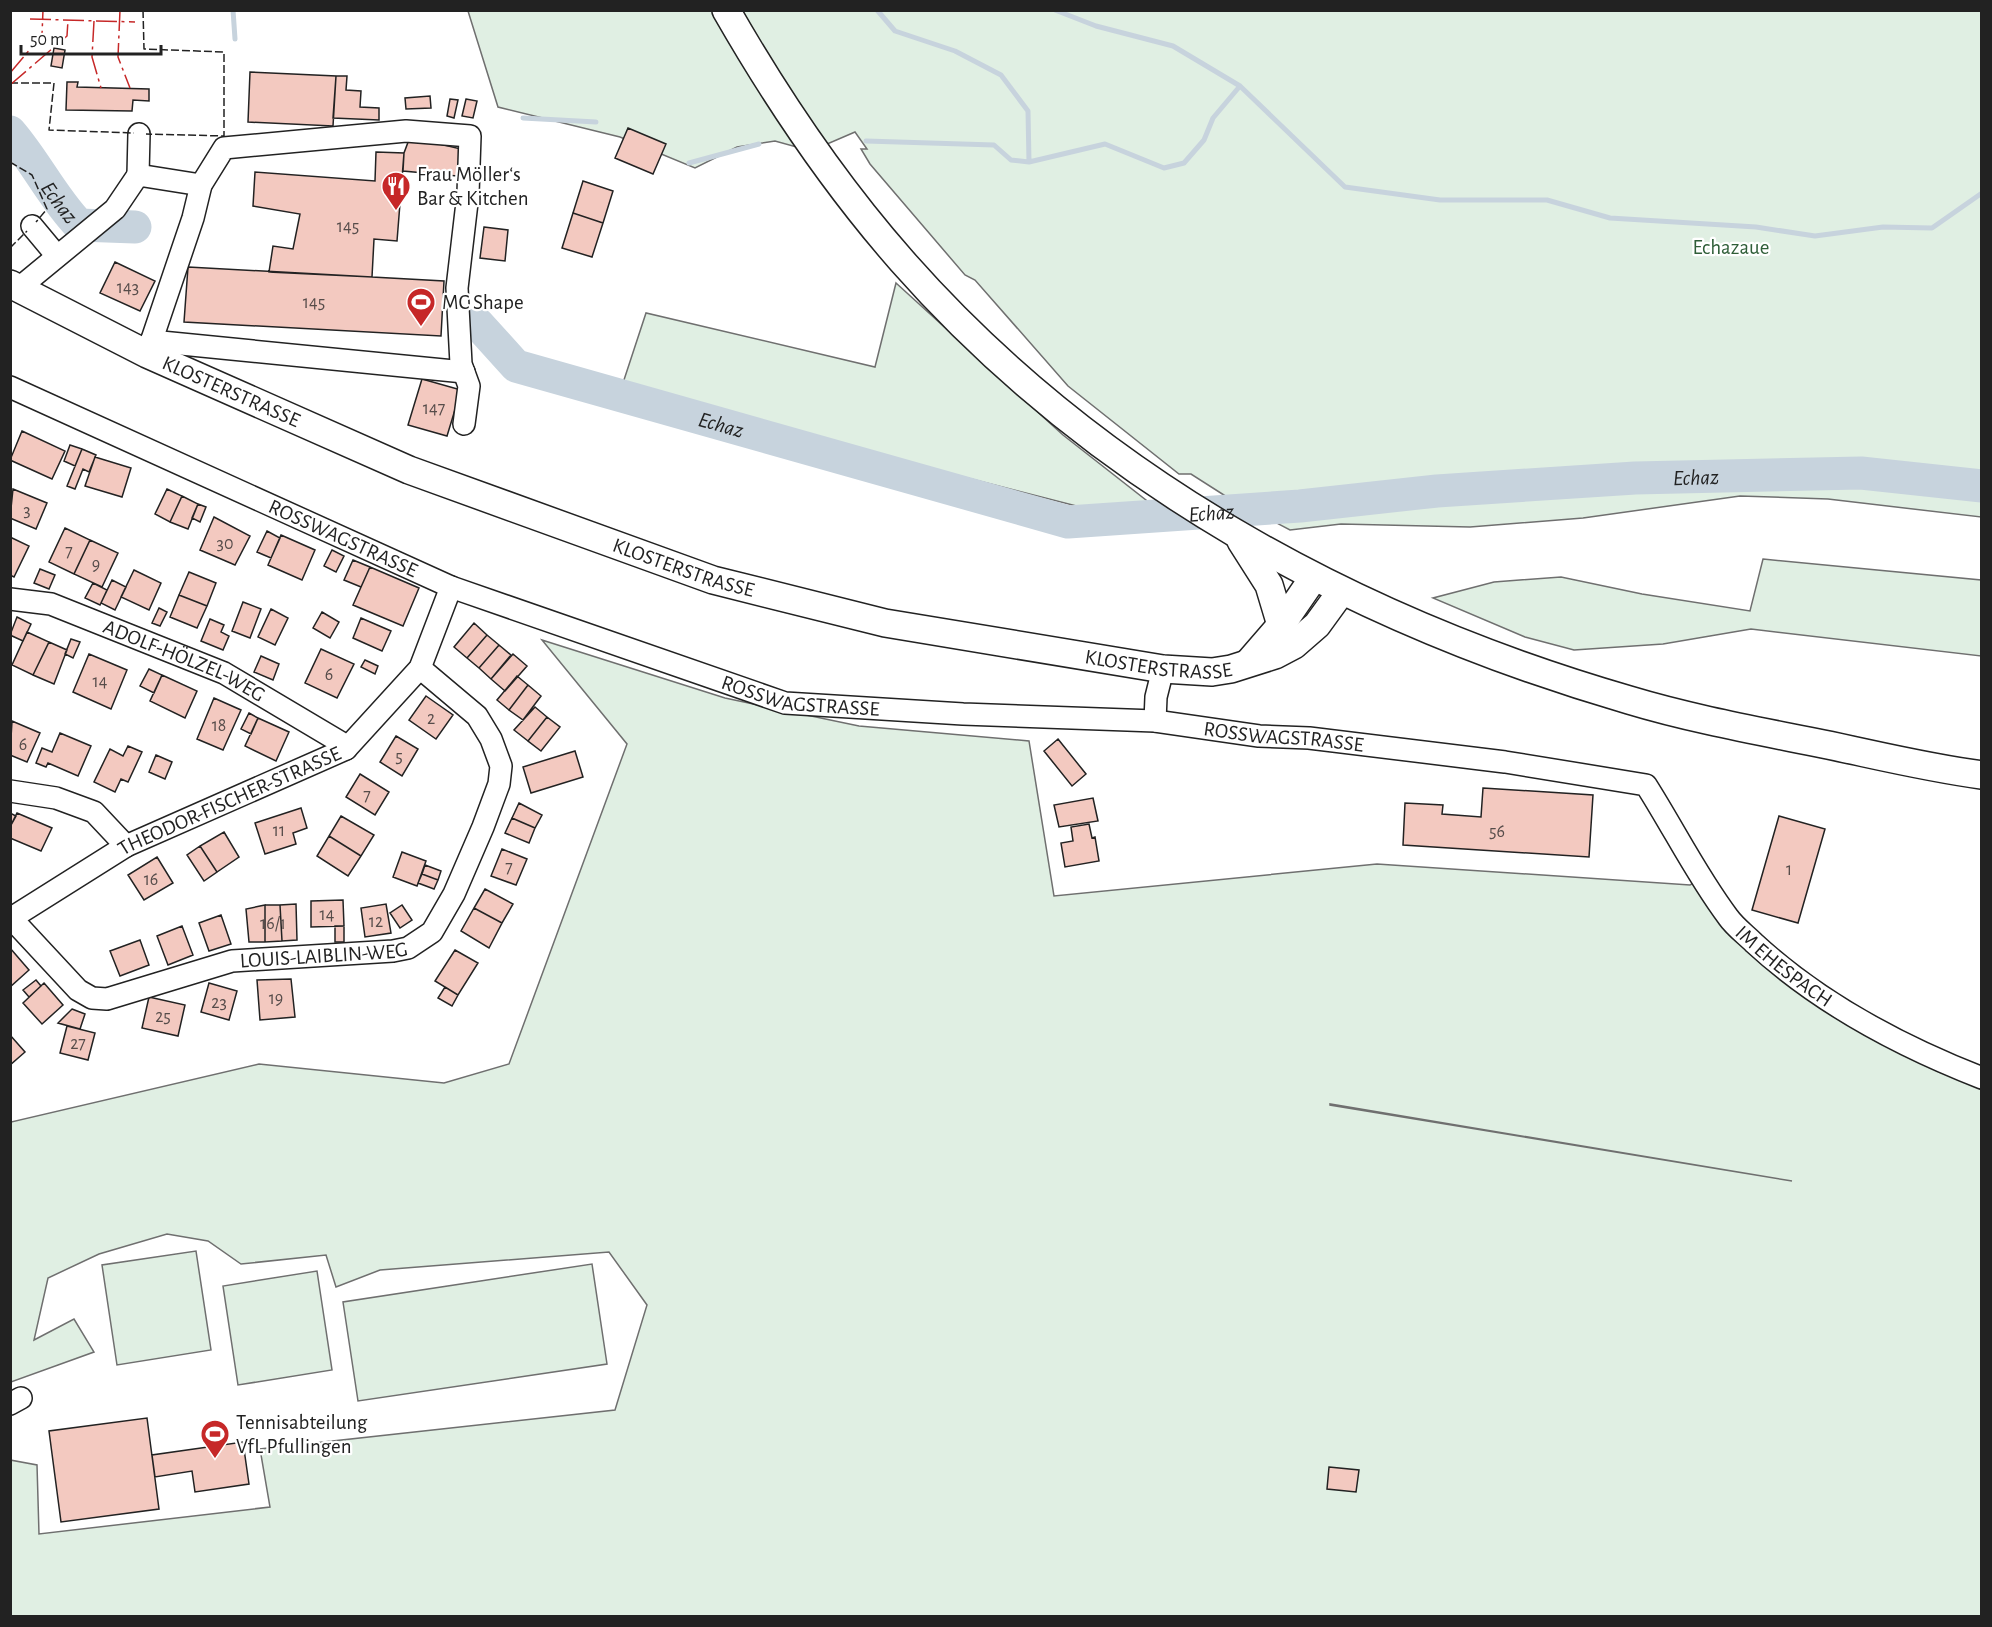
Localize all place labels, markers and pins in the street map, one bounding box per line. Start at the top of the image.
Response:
place label: Frau Möller‘s Bar & Kitchen [417,164,529,209]
restaurant icon: Frau Möller‘s Bar & Kitchen [380,170,412,212]
sports icon: MC Shape [405,286,437,328]
place label: MC Shape [442,292,524,313]
place label: Tennisabteilung VfL Pfullingen [236,1412,368,1457]
sports icon: Tennisabteilung VfL Pfullingen [199,1418,231,1460]

